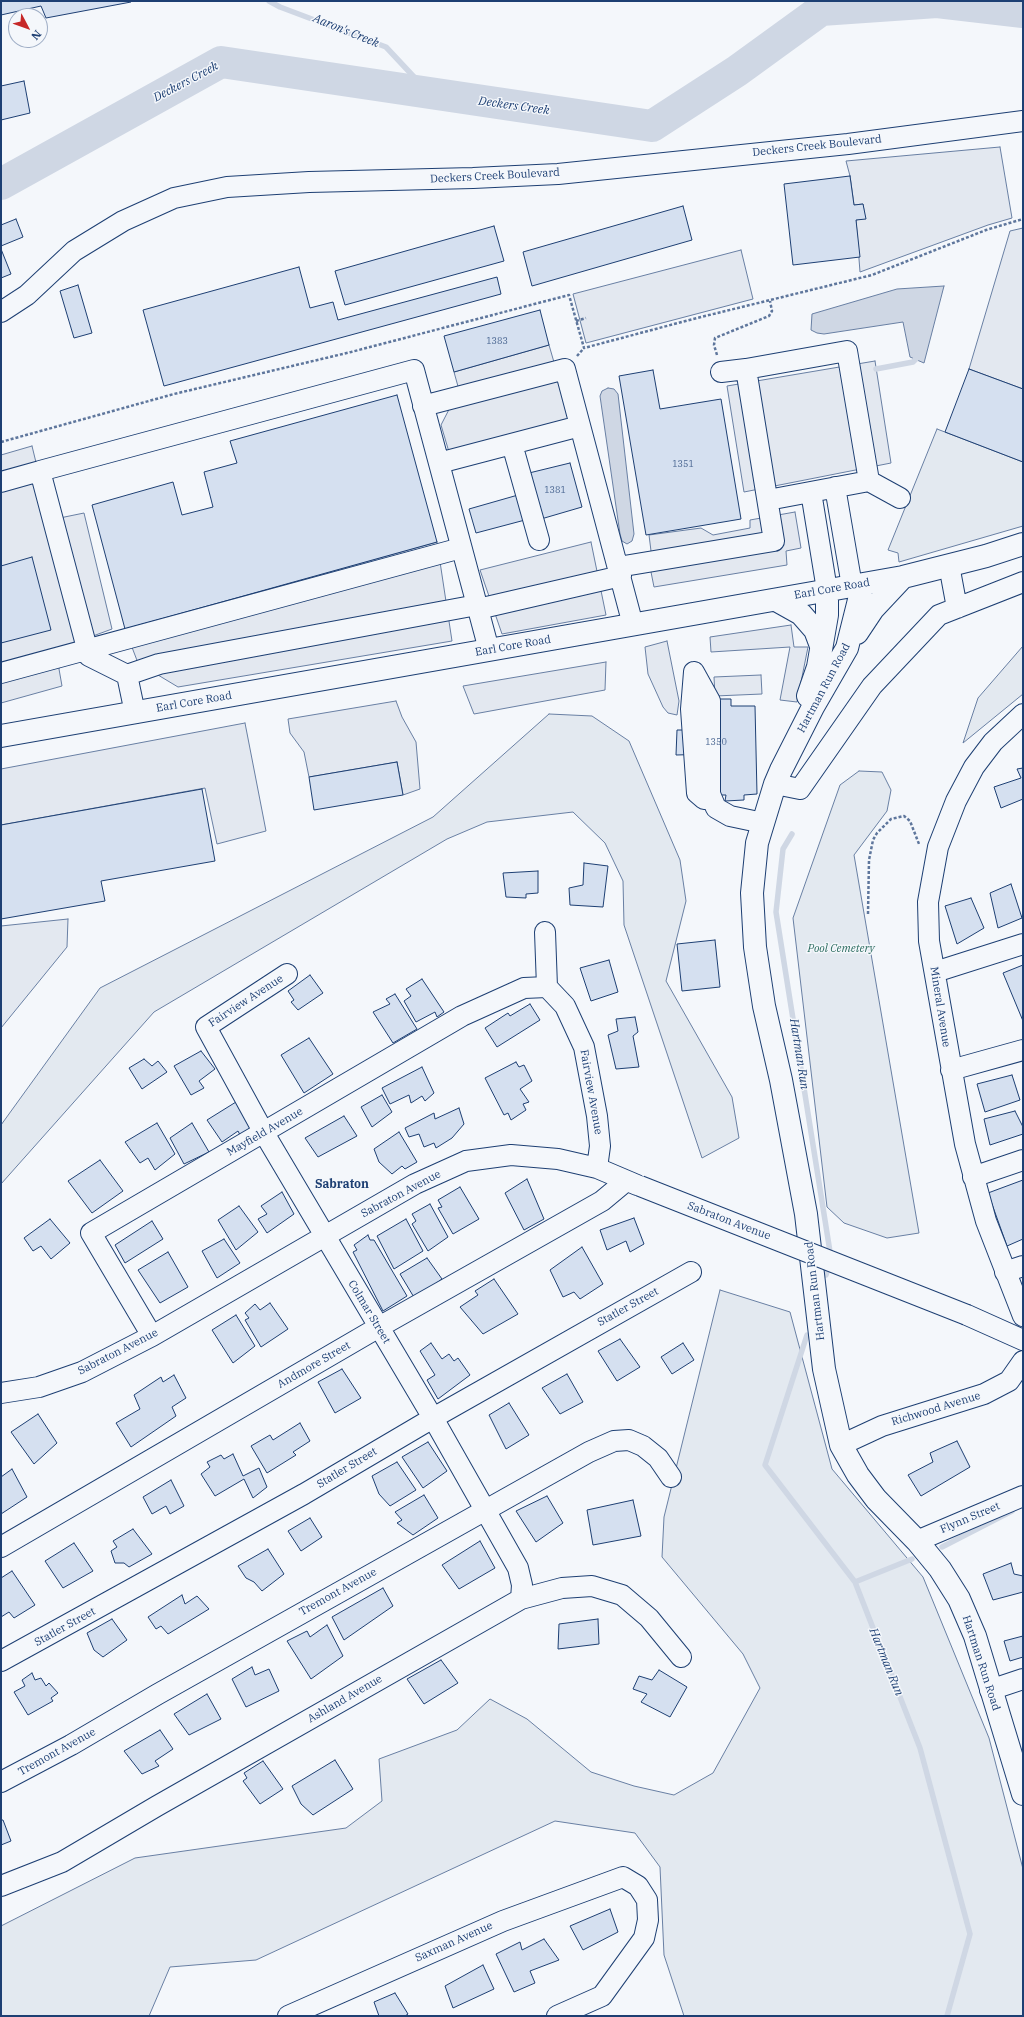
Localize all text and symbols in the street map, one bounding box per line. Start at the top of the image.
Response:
north arrow [8,8,48,48]
water label: Aaron's Creek [311,11,381,51]
text: N [28,27,44,43]
water label: Deckers Creek [151,59,221,105]
water label: Deckers Creek [478,94,550,118]
street label: Deckers Creek Boulevard [752,133,882,159]
street label: Deckers Creek Boulevard [430,166,560,186]
house number: 1383 [486,336,508,346]
house number: 1351 [672,459,694,469]
house number: 1381 [544,485,566,495]
street label: Earl Core Road [793,576,871,602]
street label: Earl Core Road [474,633,552,659]
street label: Hartman Run Road [795,641,853,735]
street label: Earl Core Road [155,689,233,715]
house number: 1350 [705,737,727,747]
park label: Pool Cemetery [808,942,874,956]
street label: Mineral Avenue [927,966,953,1048]
street label: Fairview Avenue [206,972,286,1030]
water label: Hartman Run [786,1018,812,1090]
street label: Fairview Avenue [577,1048,605,1136]
street label: Mayfield Avenue [225,1105,305,1159]
street label: Sabraton Avenue [359,1168,443,1220]
district label: Sabraton [315,1178,369,1192]
street label: Sabraton Avenue [686,1199,772,1243]
street label: Hartman Run Road [802,1241,828,1341]
street label: Colmar Street [345,1278,393,1346]
street label: Statler Street [595,1285,661,1329]
street label: Sabraton Avenue [76,1326,160,1378]
street label: Andmore Street [275,1339,353,1391]
street label: Richwood Avenue [890,1389,982,1429]
street label: Statler Street [315,1445,379,1491]
street label: Flynn Street [938,1500,1002,1536]
street label: Tremont Avenue [297,1565,379,1619]
street label: Statler Street [32,1605,98,1649]
street label: Hartman Run Road [959,1614,1003,1712]
water label: Hartman Run [866,1626,906,1698]
street label: Ashland Avenue [305,1672,385,1726]
street label: Tremont Avenue [16,1725,98,1779]
street label: Saxman Avenue [413,1919,495,1965]

